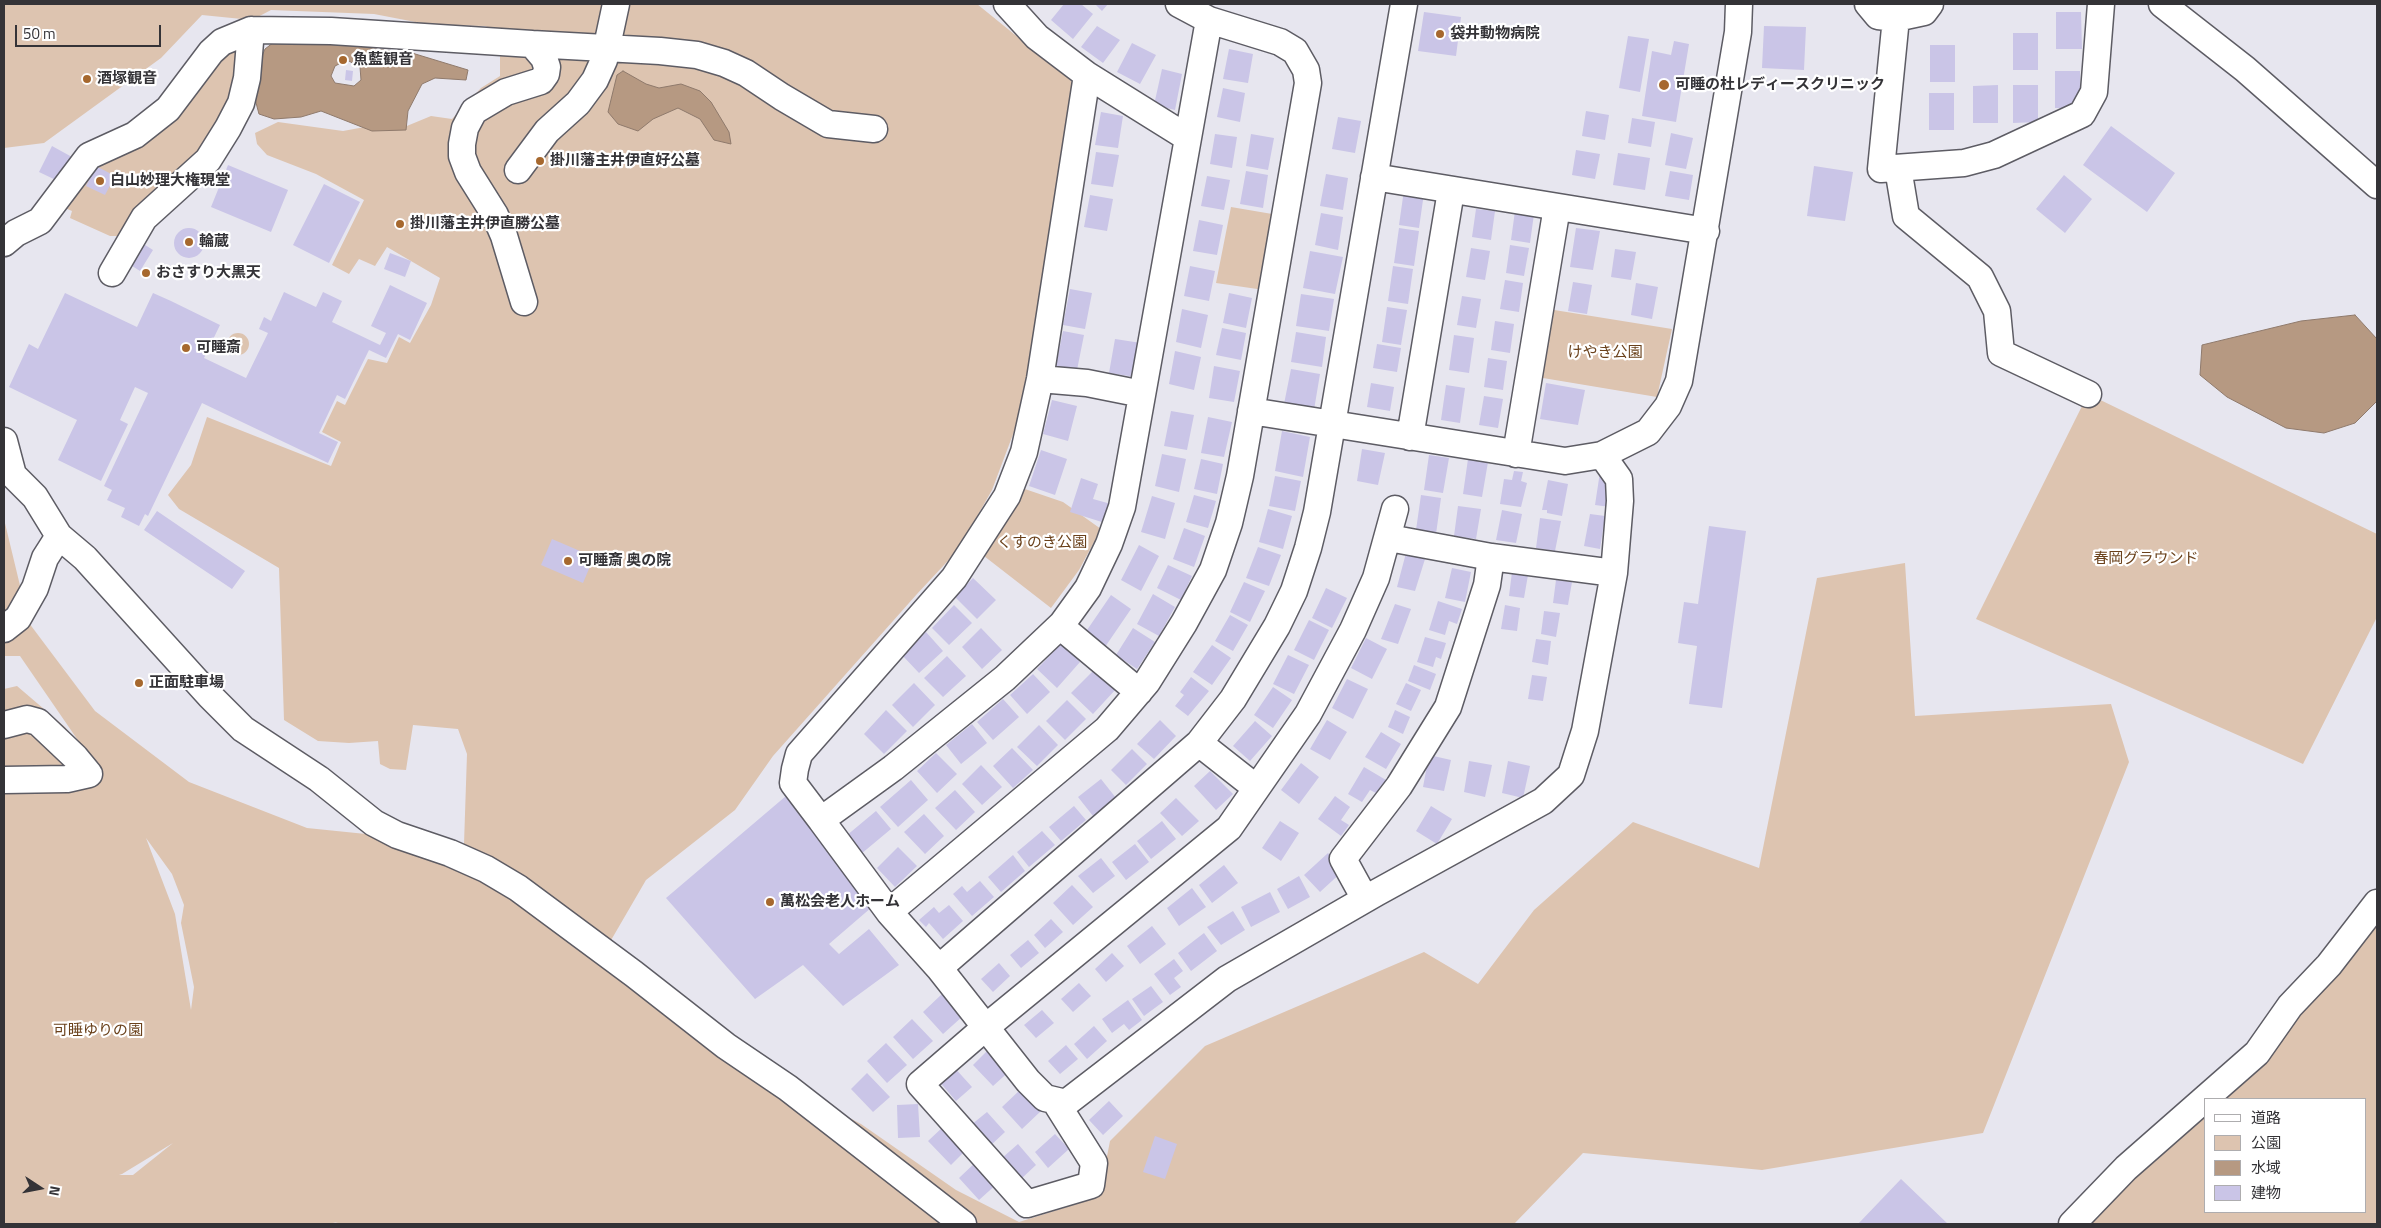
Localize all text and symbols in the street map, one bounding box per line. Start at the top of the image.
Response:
scale bar [18,15,164,47]
text: 50 m [23,22,56,45]
place label: 袋井動物病院 [1450,25,1540,43]
marker: 袋井動物病院 [1434,28,1446,40]
place label: 魚藍観音 [353,51,413,69]
marker: 魚藍観音 [337,54,349,66]
place label: 酒塚観音 [97,70,157,88]
marker: 酒塚観音 [81,73,93,85]
place label: 可睡の杜レディースクリニック [1675,76,1885,94]
marker: 可睡の杜レディースクリニック [1657,78,1671,92]
place label: 掛川藩主井伊直好公墓 [550,152,700,170]
marker: 掛川藩主井伊直好公墓 [534,155,546,167]
place label: 白山妙理大権現堂 [110,172,230,190]
marker: 白山妙理大権現堂 [94,175,106,187]
place label: 掛川藩主井伊直勝公墓 [410,215,560,233]
marker: 掛川藩主井伊直勝公墓 [394,218,406,230]
place label: 輪蔵 [199,233,229,251]
marker: 輪蔵 [183,236,195,248]
place label: おさすり大黒天 [156,264,261,282]
marker: おさすり大黒天 [140,267,152,279]
place label: 可睡斎 [196,339,241,357]
marker: 可睡斎 [180,342,192,354]
park label: けやき公園 [1568,344,1642,362]
park label: くすのき公園 [997,534,1087,552]
park label: 春岡グラウンド [2094,550,2198,568]
place label: 可睡斎 奥の院 [578,552,671,570]
marker: 可睡斎 奥の院 [562,555,574,567]
place label: 正面駐車場 [149,674,224,692]
marker: 正面駐車場 [133,677,145,689]
place label: 萬松会老人ホーム [780,893,900,911]
marker: 萬松会老人ホーム [764,896,776,908]
park label: 可睡ゆりの園 [53,1022,143,1040]
legend [2204,1098,2366,1213]
text: 道路 [2251,1106,2281,1129]
text: 公園 [2251,1131,2281,1154]
text: 水域 [2251,1156,2281,1179]
north arrow [15,1163,65,1213]
text: 建物 [2251,1181,2281,1204]
text: N [44,1184,66,1198]

